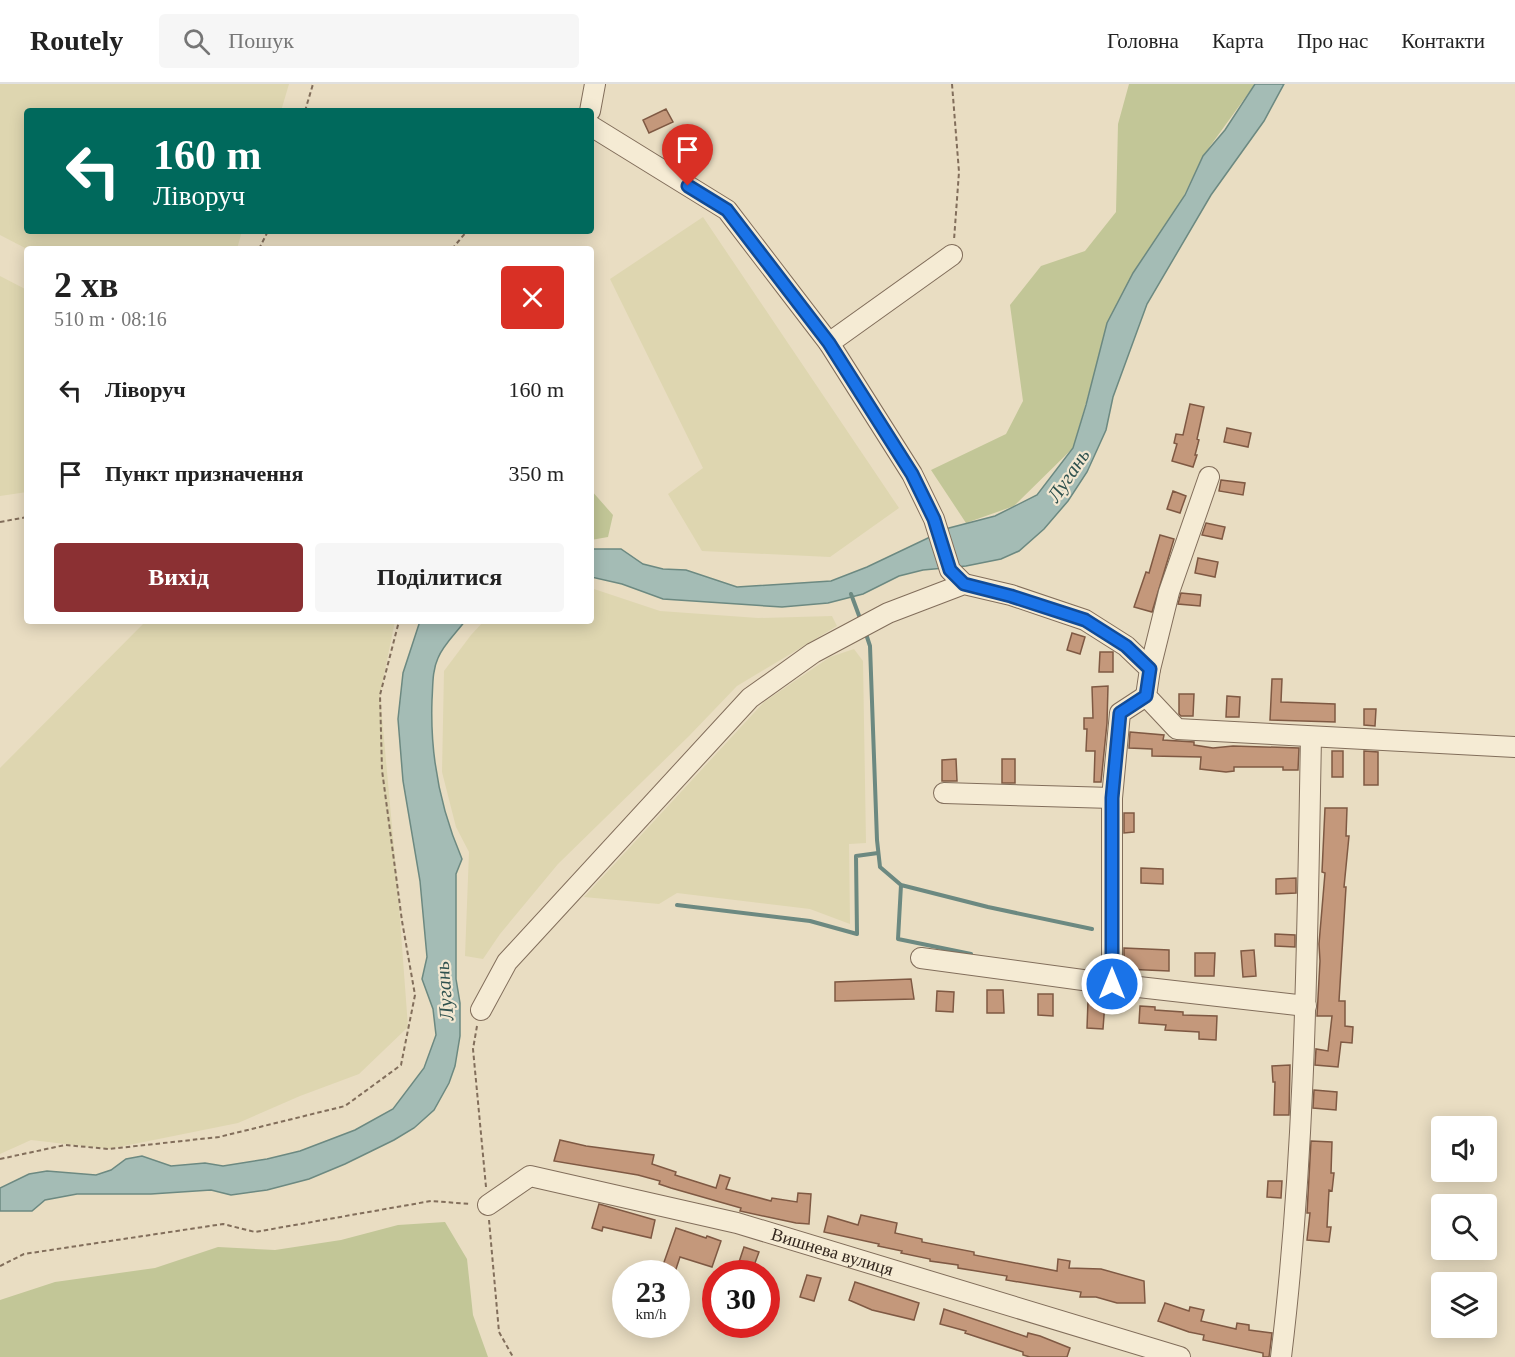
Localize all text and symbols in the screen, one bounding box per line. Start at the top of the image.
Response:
search box [159,14,579,68]
text: Routely [30,25,123,56]
icon: search [180,25,213,58]
text: Пошук [228,28,294,53]
text: Головна [1107,29,1179,53]
text: Карта [1212,29,1264,53]
text: Про нас [1297,29,1368,53]
text: Контакти [1401,29,1485,53]
pin [662,124,713,186]
icon: left [54,132,132,210]
text: 160 m [153,132,262,178]
icon: arrive [671,133,704,166]
text: Ліворуч [153,181,245,211]
text: 2 хв [54,265,118,305]
button: close [501,266,564,329]
text: 510 m · 08:16 [54,308,167,330]
icon: left [54,374,87,407]
text: Ліворуч [105,377,186,402]
text: 160 m [508,377,564,402]
water label: Лугань [1042,444,1095,507]
icon: arrive [54,458,87,491]
text: Пункт призначення [105,461,303,486]
text: 350 m [508,461,564,486]
button: Вихід [54,543,303,612]
button: Поділитися [315,543,564,612]
position arrow [1080,952,1144,1016]
water label: Лугань [430,960,459,1022]
map controls [1431,1116,1497,1338]
button: sound [1431,1116,1497,1182]
button: search [1431,1194,1497,1260]
street label: Вишнева вулиця [769,1224,896,1280]
speed limit sign: 30 [702,1260,780,1338]
button: layers [1431,1272,1497,1338]
text: 23 [636,1275,666,1308]
text: km/h [636,1306,666,1322]

